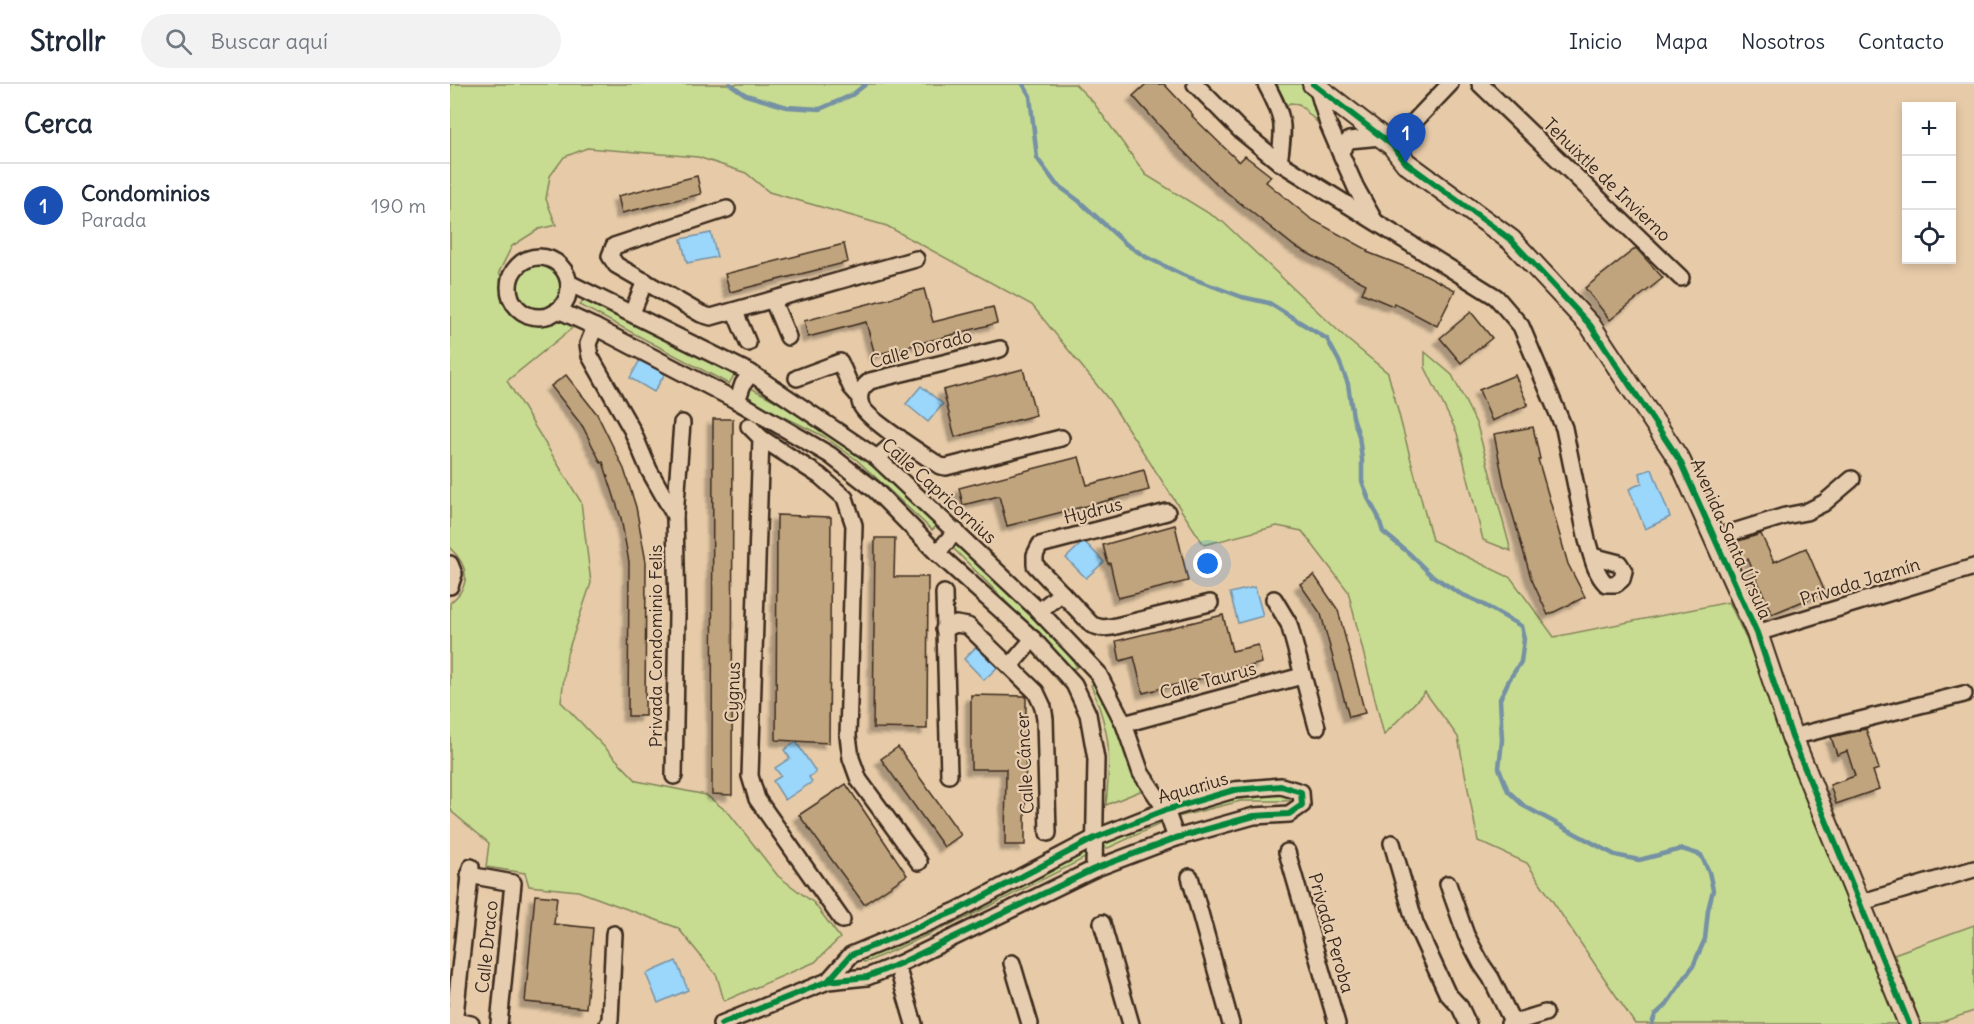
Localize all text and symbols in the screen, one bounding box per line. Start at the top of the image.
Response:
search box [141,14,561,68]
text: Strollr [30,23,105,59]
icon: search [162,25,195,58]
text: Buscar aquí [210,27,328,55]
text: Inicio [1569,28,1622,55]
text: Mapa [1655,28,1708,55]
text: Nosotros [1741,28,1825,55]
text: Contacto [1858,28,1944,55]
map controls [1902,102,1956,264]
button: + [1902,102,1956,156]
text: Cerca [24,107,93,140]
pin: 1 [1386,113,1426,163]
street label: Tehuixtle de Invierno [1539,113,1676,246]
button: − [1902,156,1956,210]
text: Condominios [81,179,210,207]
text: 1 [40,193,47,218]
text: 190 m [371,193,426,218]
text: Parada [81,207,146,232]
button: locate [1902,210,1956,264]
street label: Calle Dorado [867,324,975,373]
street label: Calle Capricornius [877,433,1002,548]
street label: Avenida Santa Úrsula [1686,455,1777,623]
street label: Hydrus [1061,492,1125,529]
street label: Privada Condominio Felis [644,545,667,747]
your location [1193,549,1222,578]
street label: Privada Jazmín [1797,552,1923,611]
street label: Calle Taurus [1157,657,1259,704]
street label: Cygnus [720,661,745,723]
street label: Calle Cáncer [1010,711,1039,815]
street label: Aquarius [1155,766,1231,809]
street label: Privada Peroba [1303,870,1360,995]
street label: Calle Draco [470,899,503,995]

